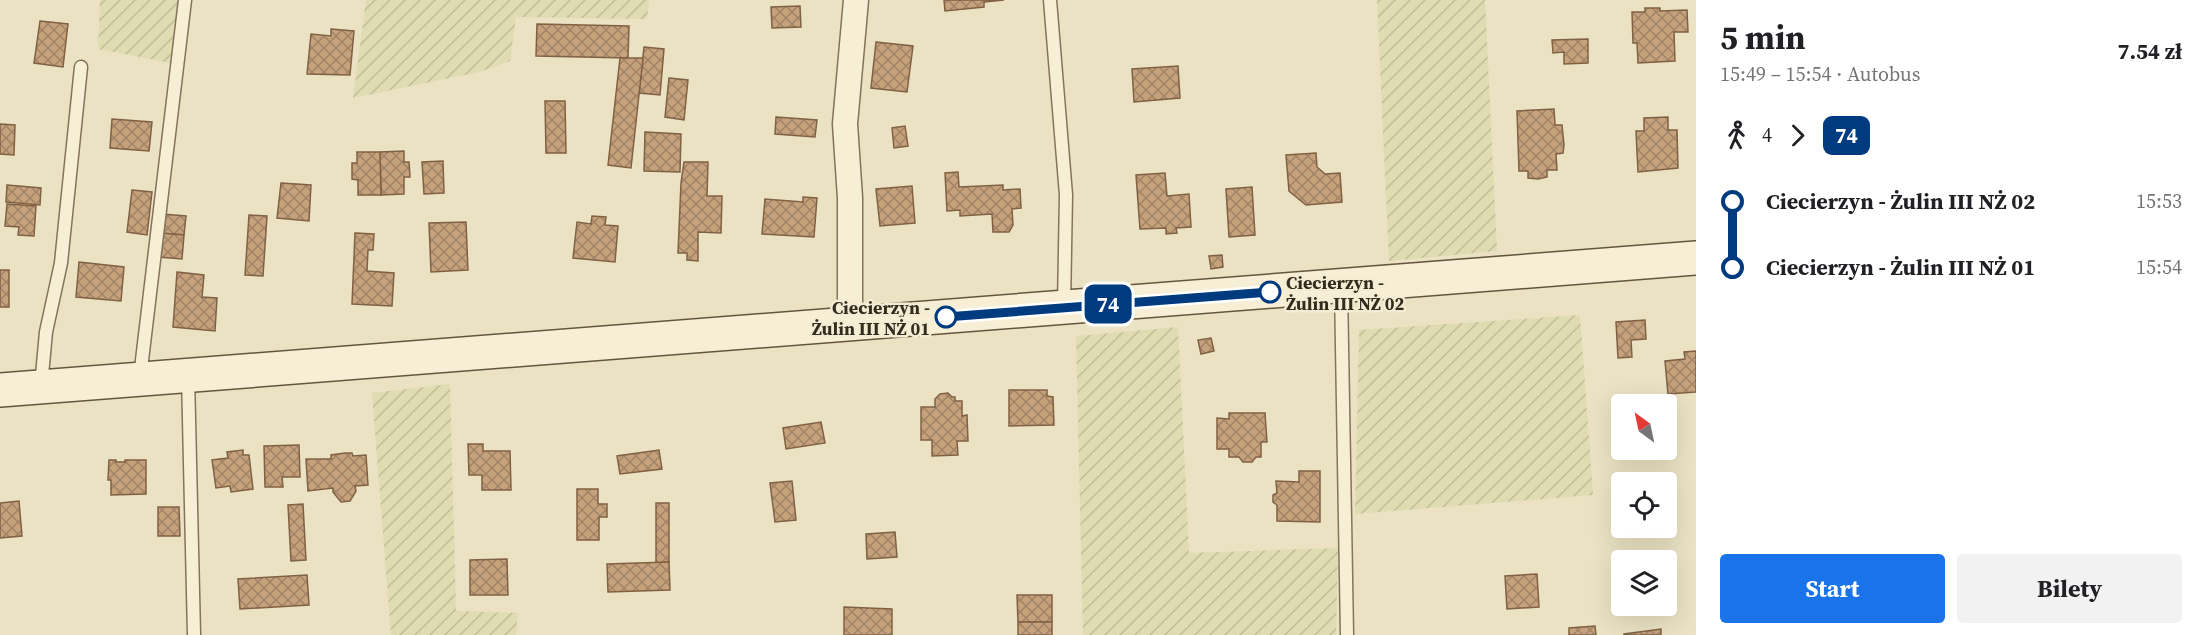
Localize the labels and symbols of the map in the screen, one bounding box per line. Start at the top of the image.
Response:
place label: Ciecierzyn - Żulin III NŻ 02 [1286,270,1405,316]
marker: Ciecierzyn - Żulin III NŻ 02 [1259,281,1281,303]
line badge: 74 [1081,284,1135,324]
place label: Ciecierzyn - Żulin III NŻ 01 [812,295,930,341]
marker: Ciecierzyn - Żulin III NŻ 01 [935,306,957,328]
north arrow [1611,394,1677,460]

